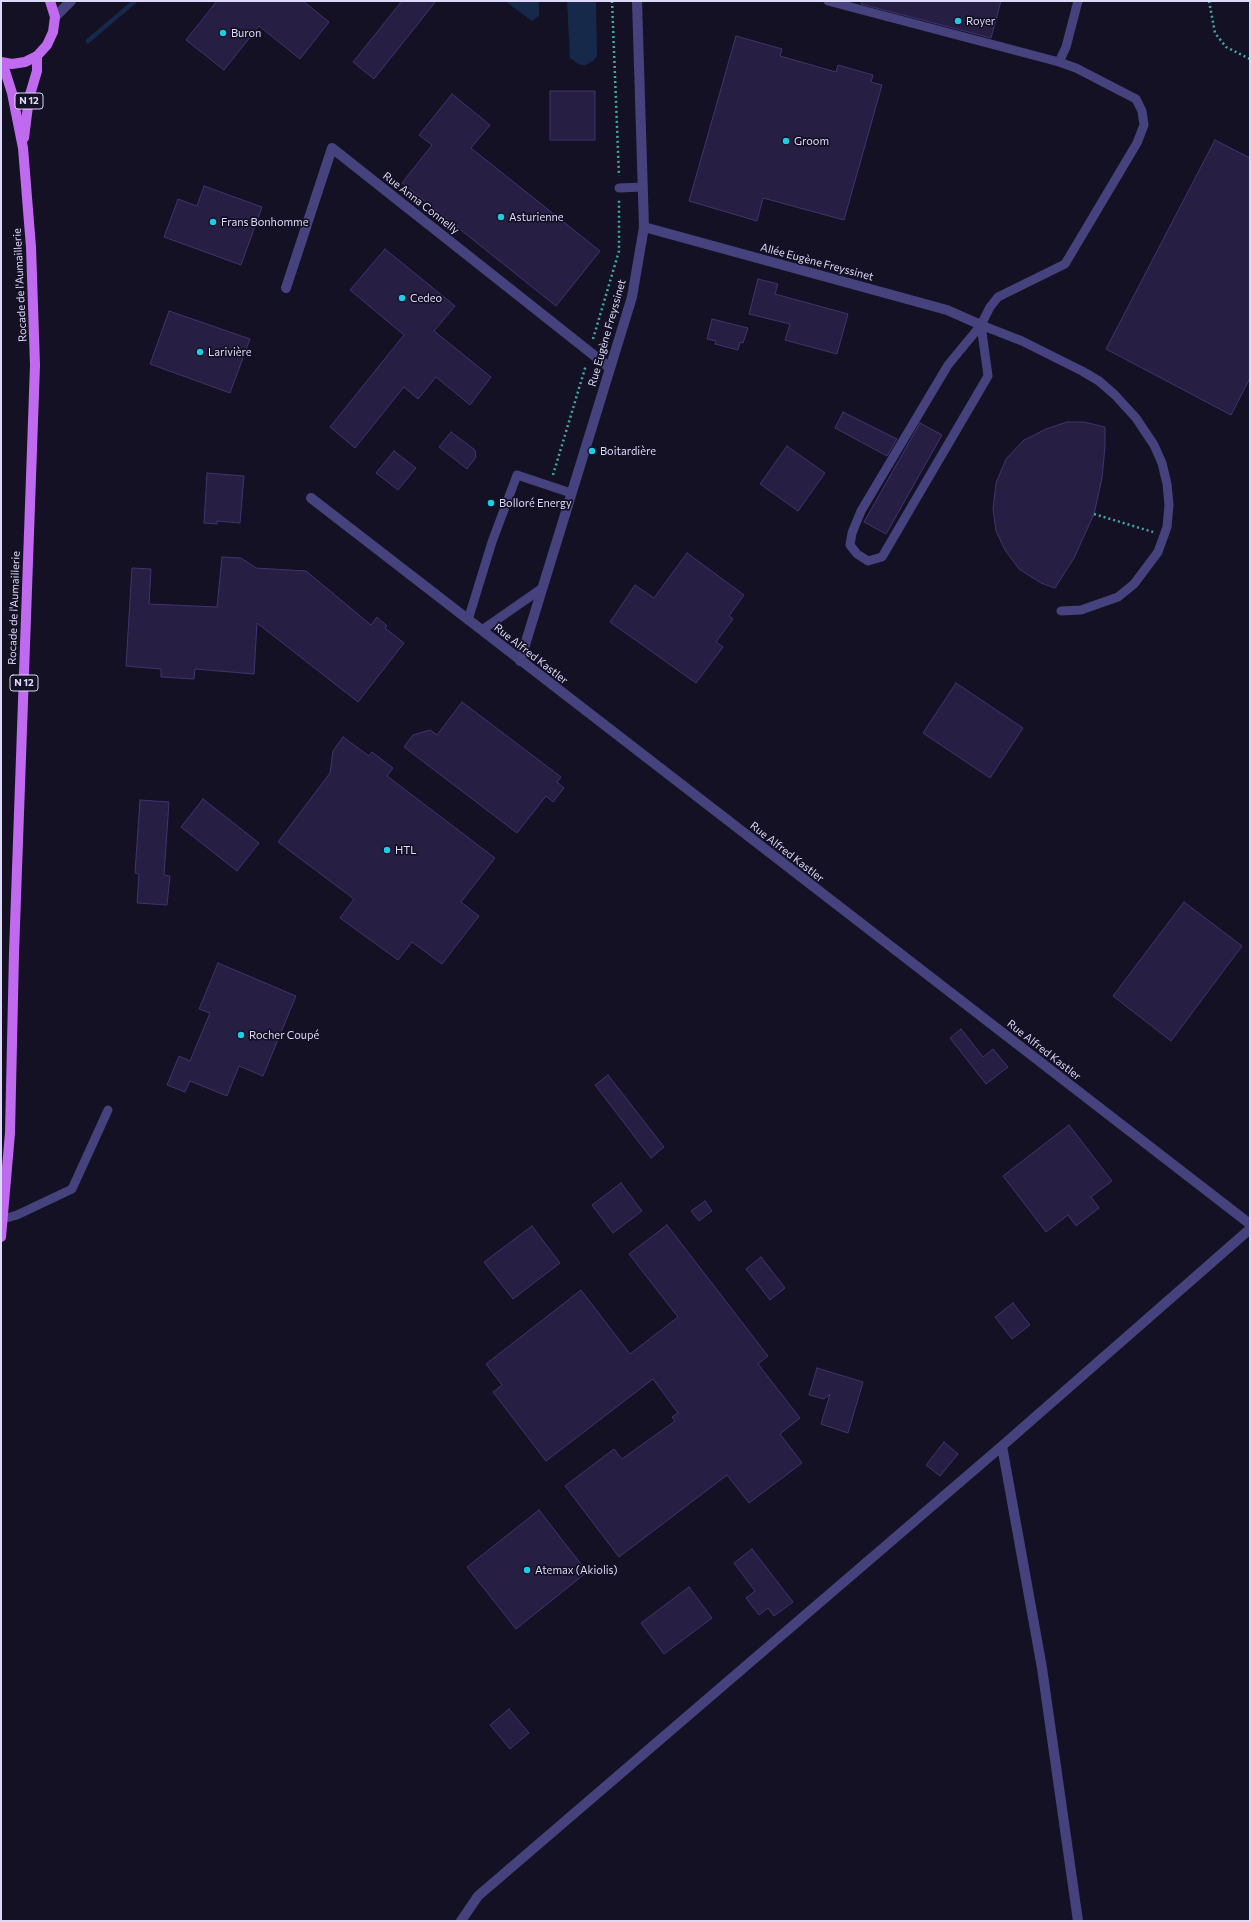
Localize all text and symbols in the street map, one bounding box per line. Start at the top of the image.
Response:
place label: Royer [966,14,995,28]
marker: Royer [953,16,963,26]
place label: Buron [231,26,261,40]
marker: Buron [218,28,228,38]
road number: N 12 [15,93,43,109]
place label: Groom [794,134,829,148]
marker: Groom [781,136,791,146]
street label: Rue Anna Connelly [380,169,462,237]
place label: Asturienne [509,210,564,224]
marker: Asturienne [496,212,506,222]
place label: Frans Bonhomme [221,215,308,229]
marker: Frans Bonhomme [208,217,218,227]
street label: Rocade de l'Aumaillerie [10,228,30,342]
street label: Allée Eugène Freyssinet [759,241,875,283]
street label: Rue Eugène Freyssinet [585,278,629,388]
place label: Cedeo [410,291,442,305]
marker: Cedeo [397,293,407,303]
place label: Larivière [208,345,252,359]
marker: Larivière [195,347,205,357]
place label: Boitardière [600,444,656,458]
marker: Boitardière [587,446,597,456]
place label: Bolloré Energy [499,496,572,510]
marker: Bolloré Energy [486,498,496,508]
street label: Rocade de l'Aumaillerie [5,551,23,665]
street label: Rue Alfred Kastler [491,621,571,687]
road number: N 12 [10,675,38,691]
street label: Rue Alfred Kastler [747,819,827,885]
place label: HTL [395,843,417,857]
marker: HTL [382,845,392,855]
street label: Rue Alfred Kastler [1004,1017,1084,1083]
place label: Rocher Coupé [249,1028,319,1042]
marker: Rocher Coupé [236,1030,246,1040]
place label: Atemax (Akiolis) [535,1563,618,1577]
marker: Atemax (Akiolis) [522,1565,532,1575]

